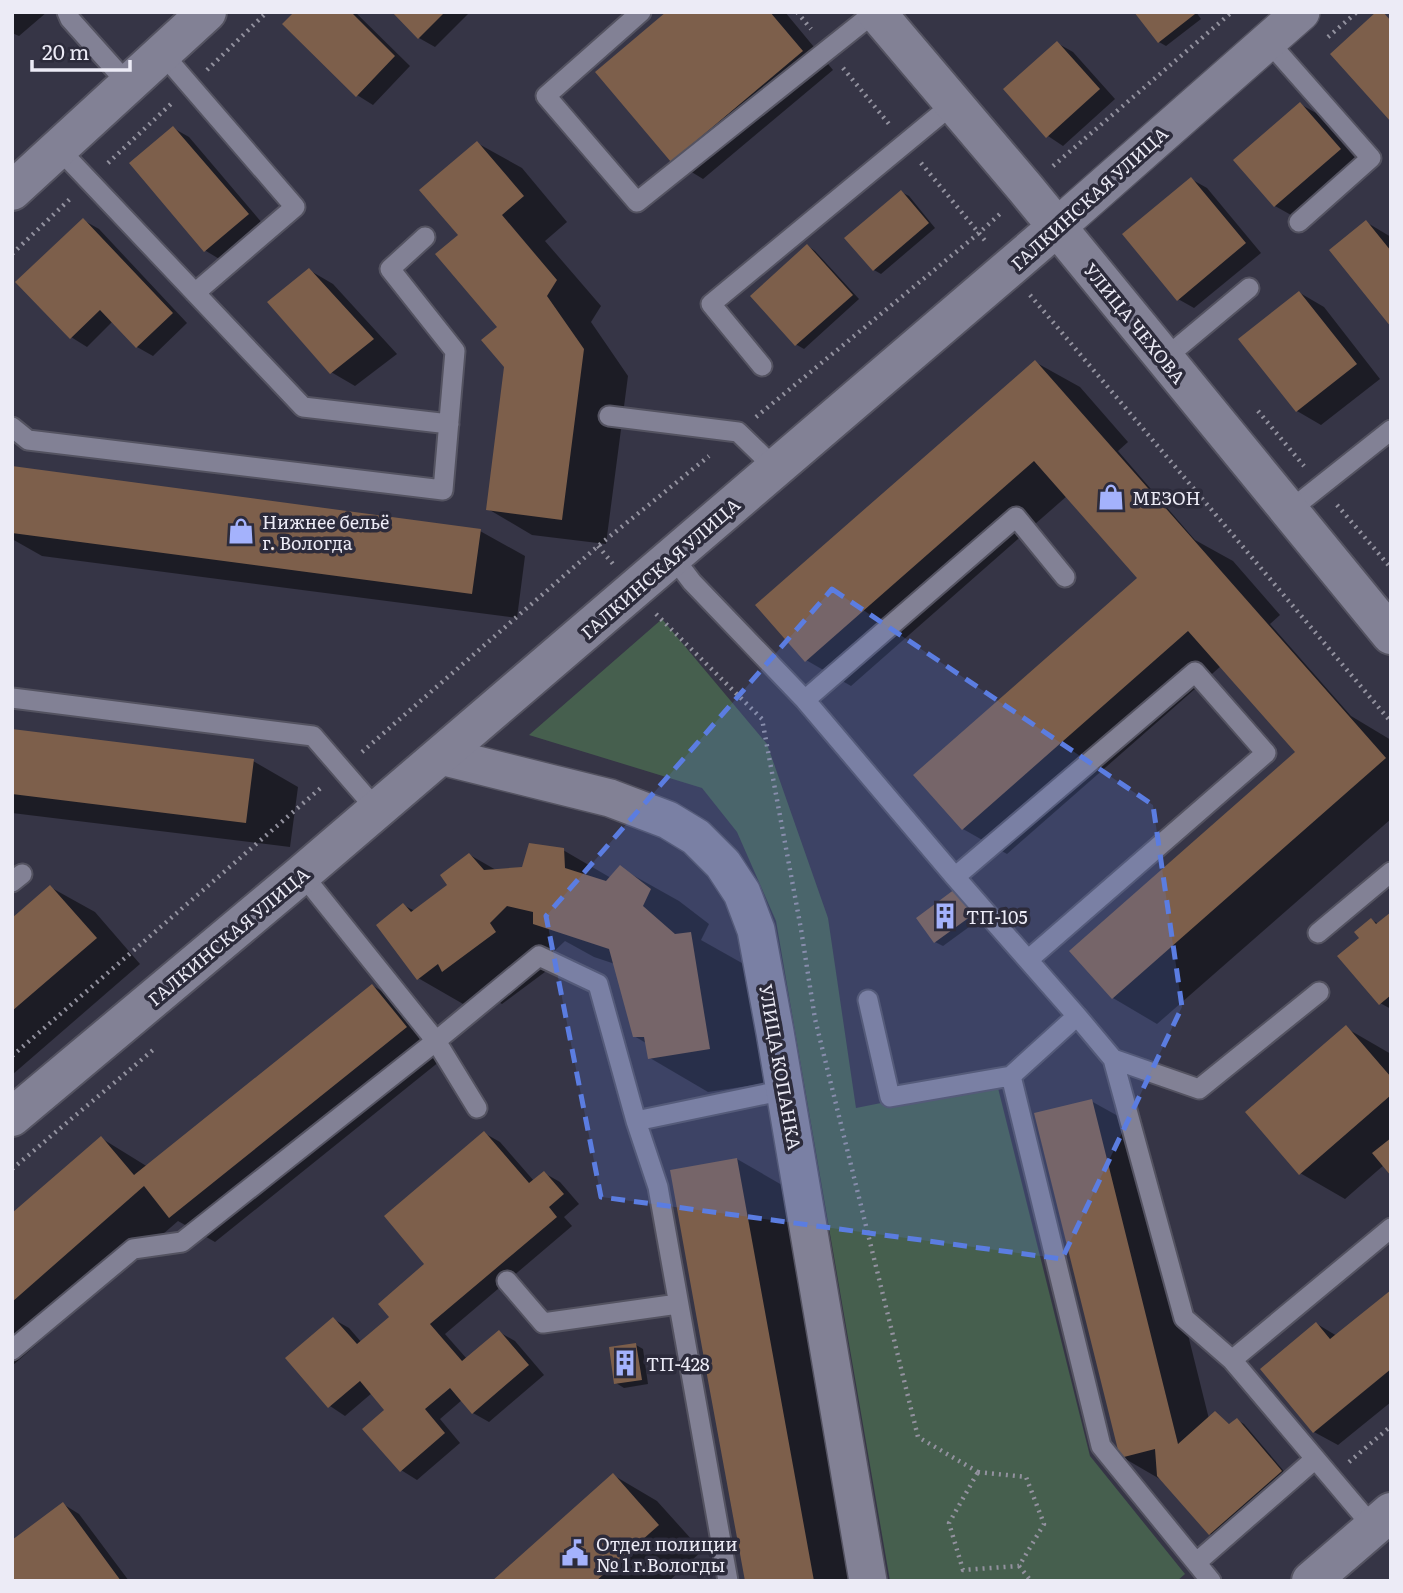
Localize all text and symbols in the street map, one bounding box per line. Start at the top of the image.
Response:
scale bar [32,28,130,72]
text: 20 m [42,35,89,66]
street label: ГАЛКИНСКАЯ УЛИЦА [1004,120,1174,276]
street label: УЛИЦА ЧЕХОВА [1078,257,1192,389]
shop icon: МЕЗОН [1096,482,1126,512]
place label: МЕЗОН [1132,484,1201,511]
street label: ГАЛКИНСКАЯ УЛИЦА [574,491,746,645]
place label: Нижнее бельё г. Вологда [262,508,389,556]
shop icon: Нижнее бельё г. Вологда [226,516,256,546]
street label: ГАЛКИНСКАЯ УЛИЦА [141,860,315,1012]
building icon: ТП-105 [930,901,960,931]
place label: ТП-105 [966,903,1028,930]
street label: УЛИЦА КОПАНКА [753,982,809,1152]
building icon: ТП-428 [610,1348,640,1378]
place label: ТП-428 [646,1350,710,1377]
place label: Отдел полиции № 1 г.Вологды [596,1530,738,1578]
public building icon: Отдел полиции № 1 г.Вологды [560,1538,590,1568]

